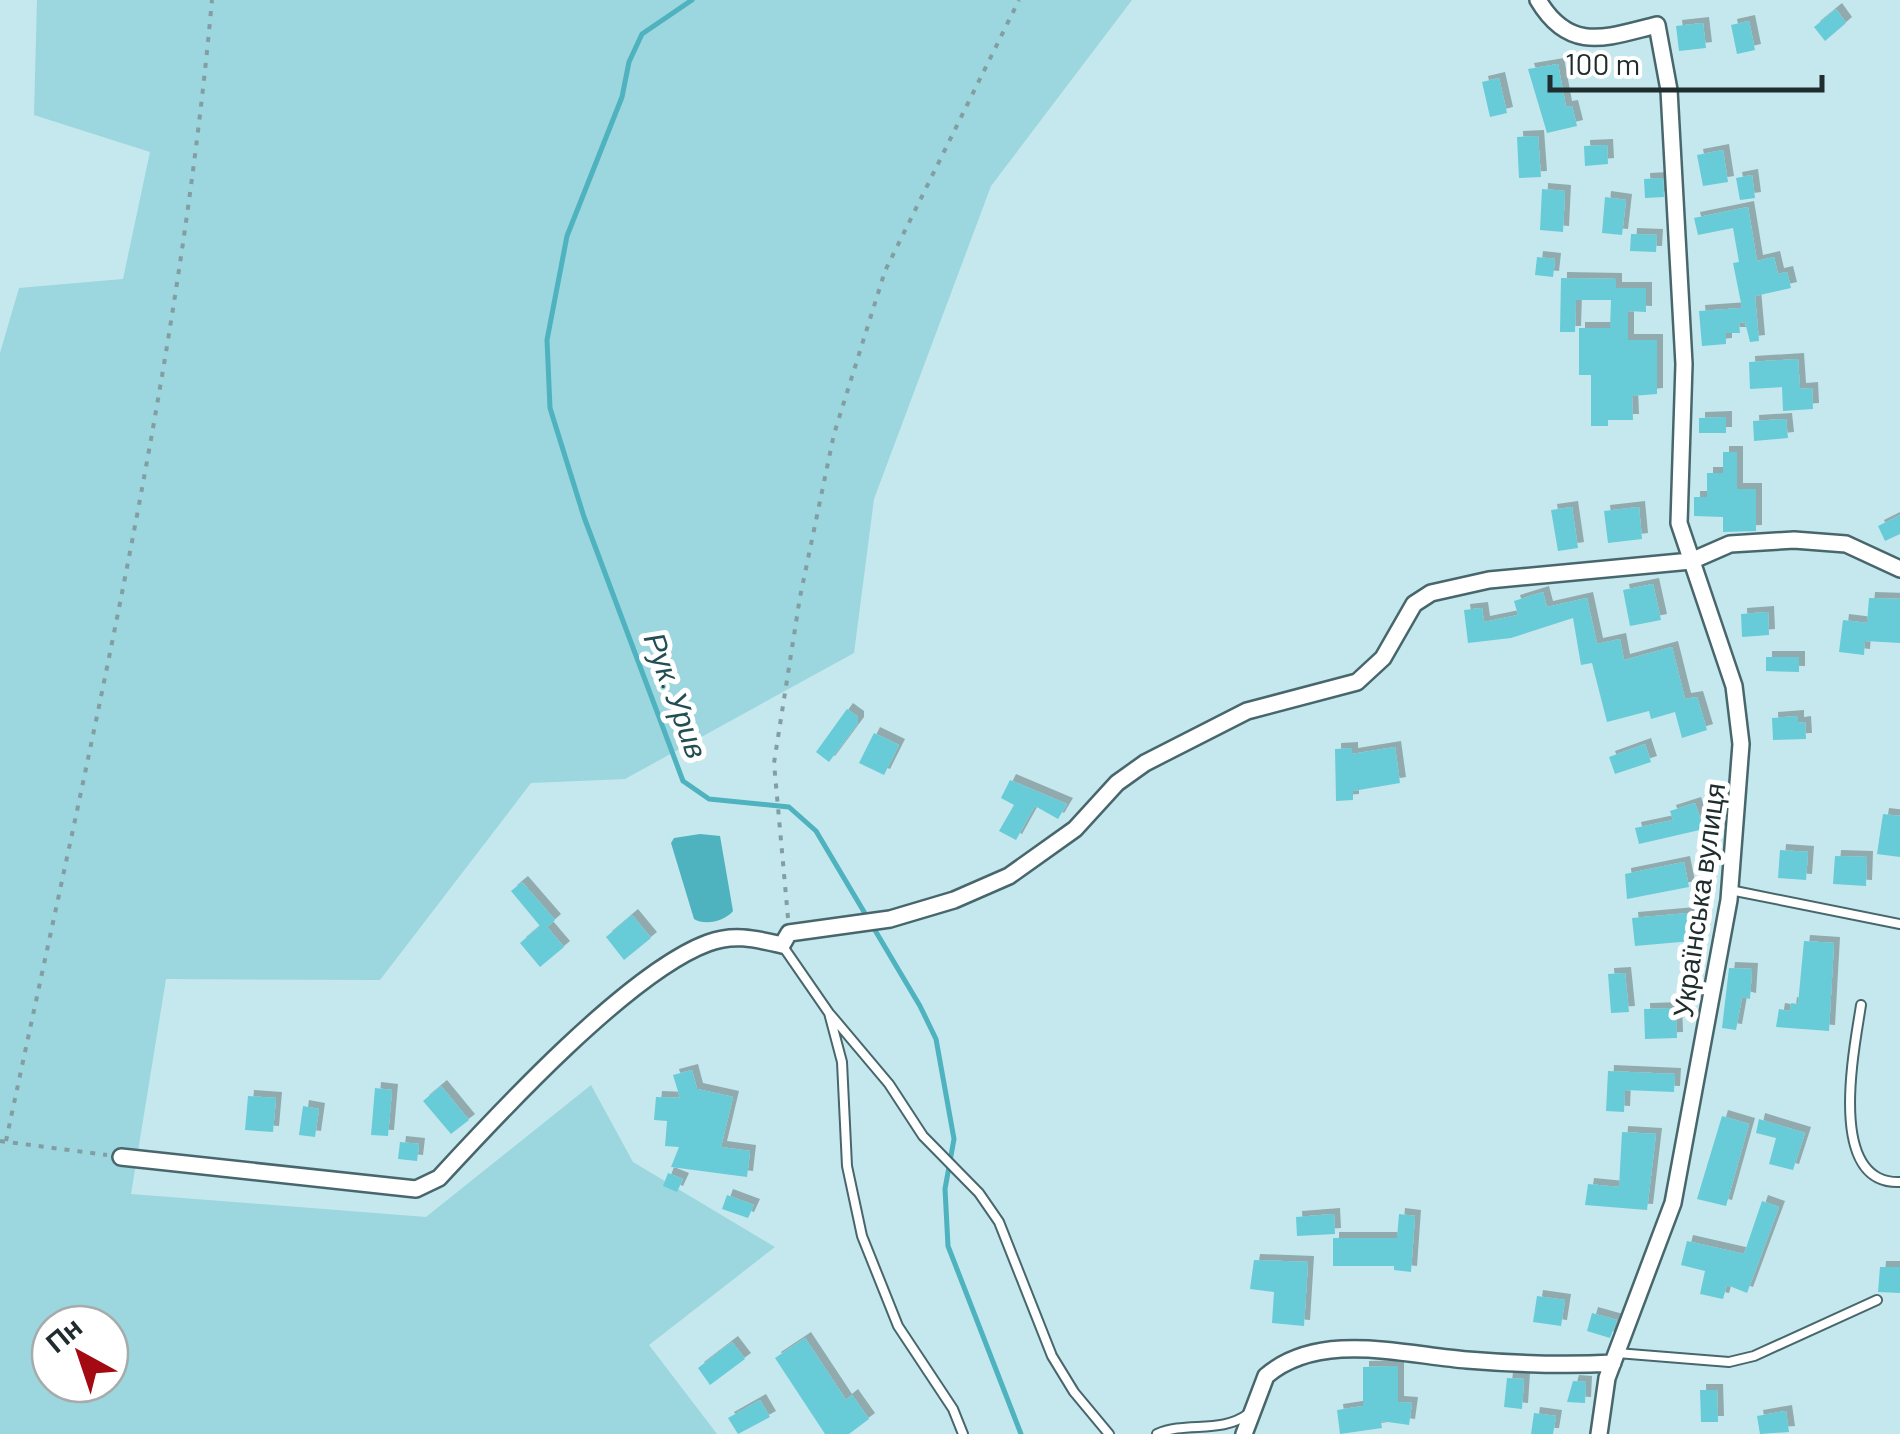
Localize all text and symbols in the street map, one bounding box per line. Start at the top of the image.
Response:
scale bar [1550,30,1822,92]
text: 100 m [1565,45,1640,81]
water label: Рук. Урив [638,627,716,763]
street label: Українська вулиця [1665,780,1731,1020]
north arrow [30,1304,130,1404]
text: Пн [38,1309,88,1359]

